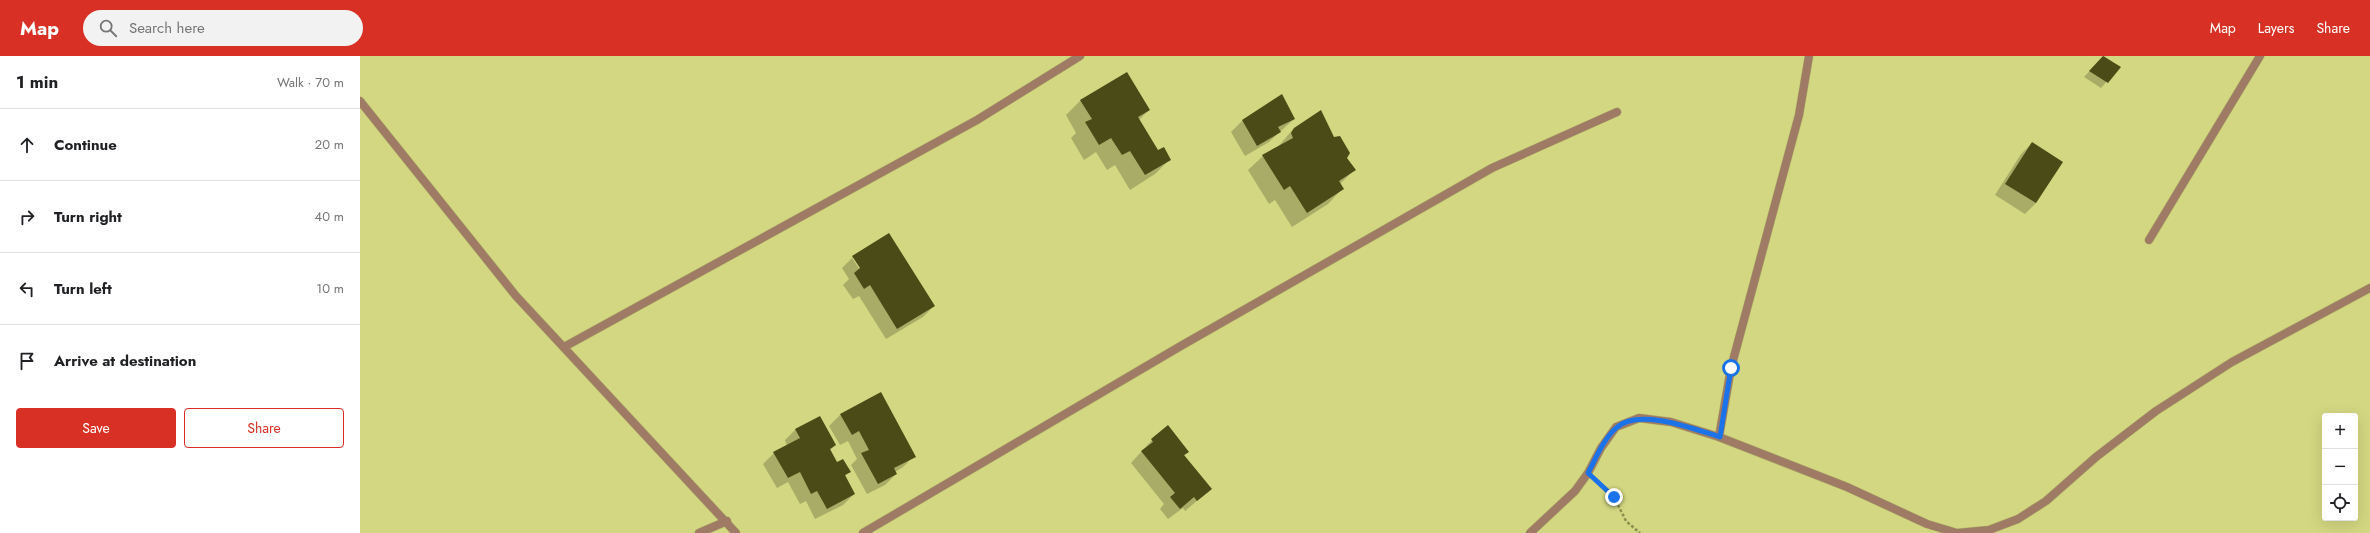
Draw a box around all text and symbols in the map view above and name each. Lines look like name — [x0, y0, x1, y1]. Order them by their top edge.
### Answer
search box — [83, 10, 363, 46]
text: Map — [20, 15, 59, 42]
icon: search — [97, 17, 119, 39]
text: Search here — [129, 17, 205, 39]
text: Map — [2210, 18, 2236, 38]
text: Layers — [2258, 18, 2294, 38]
text: Share — [2316, 18, 2350, 38]
text: 1 min — [16, 70, 58, 94]
text: Walk · 70 m — [277, 73, 344, 92]
icon: ahead — [16, 134, 38, 156]
text: Continue — [54, 134, 117, 156]
text: 20 m — [315, 135, 344, 154]
icon: right — [16, 206, 38, 228]
text: Turn right — [54, 206, 122, 228]
text: 40 m — [315, 207, 344, 226]
icon: left — [16, 278, 38, 300]
text: Turn left — [54, 278, 112, 300]
text: 10 m — [316, 279, 344, 298]
icon: arrive — [16, 350, 38, 372]
text: Arrive at destination — [54, 350, 196, 372]
route start — [1722, 359, 1740, 377]
button: Save — [16, 408, 176, 448]
button: Share — [184, 408, 344, 448]
map controls — [2322, 413, 2358, 521]
button: + — [2322, 413, 2358, 449]
button: − — [2322, 449, 2358, 485]
button: locate — [2322, 485, 2358, 521]
route end — [1605, 488, 1623, 506]

